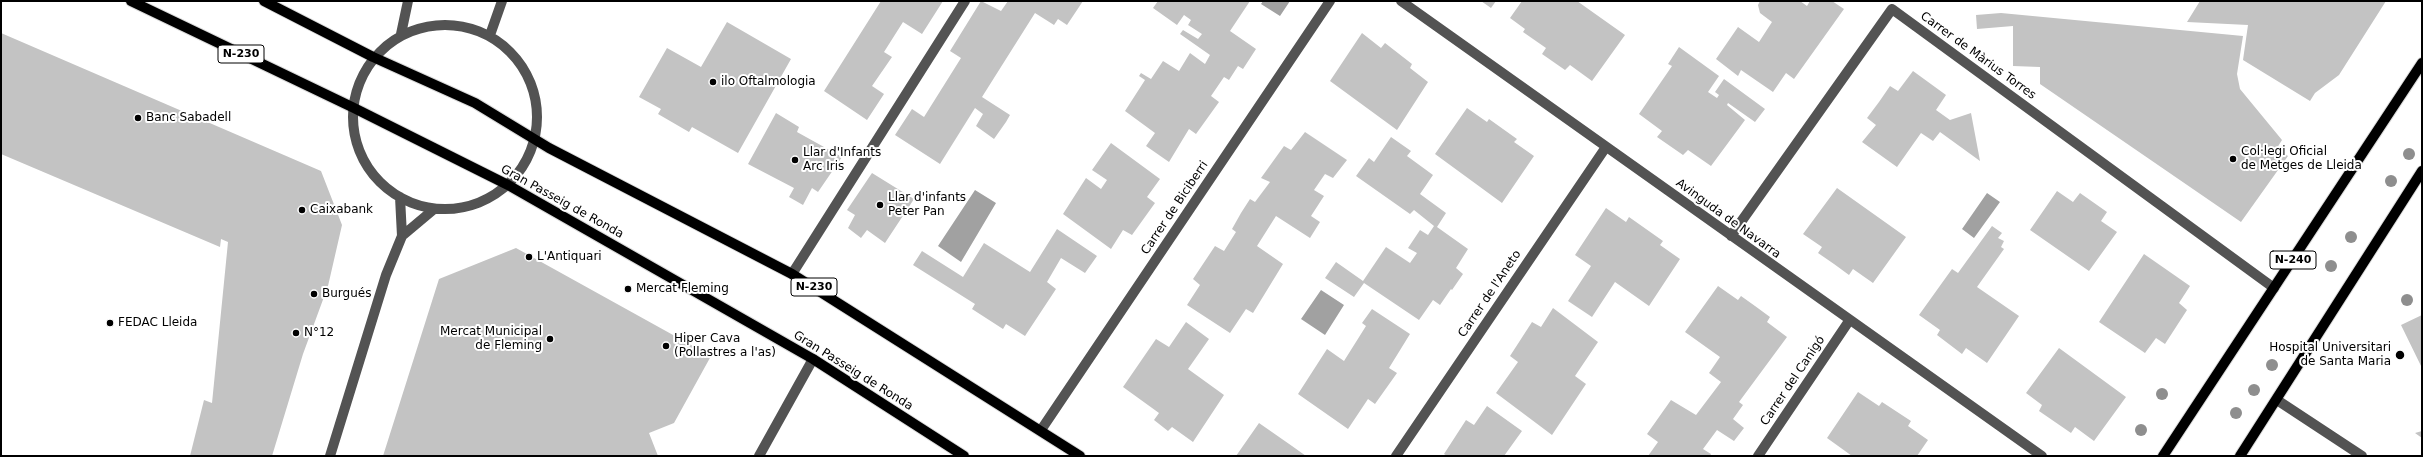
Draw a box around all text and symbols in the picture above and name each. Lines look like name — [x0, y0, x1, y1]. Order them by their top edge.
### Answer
street label: Carrer de Màrius Torres — [1917, 9, 2039, 103]
road number: N-230 — [218, 45, 264, 63]
place label: ilo Oftalmologia — [721, 75, 816, 89]
marker: ilo Oftalmologia — [708, 77, 718, 87]
place label: Banc Sabadell — [146, 111, 231, 125]
marker: Banc Sabadell — [133, 113, 143, 123]
place label: Col·legi Oficial de Metges de Lleida — [2241, 145, 2362, 173]
place label: Llar d'Infants Arc Iris — [803, 146, 881, 174]
marker: Col·legi Oficial de Metges de Lleida — [2228, 154, 2238, 164]
marker: Llar d'Infants Arc Iris — [790, 155, 800, 165]
street label: Carrer de Biciberri — [1138, 159, 1212, 257]
street label: Gran Passeig de Ronda — [498, 162, 626, 242]
street label: Avinguda de Navarra — [1673, 176, 1783, 262]
place label: Llar d'infants Peter Pan — [888, 191, 966, 219]
marker: Llar d'infants Peter Pan — [875, 200, 885, 210]
place label: Caixabank — [310, 203, 373, 217]
marker: Caixabank — [297, 205, 307, 215]
street label: Carrer de l'Aneto — [1456, 248, 1524, 340]
place label: L'Antiquari — [537, 250, 602, 264]
road number: N-240 — [2270, 251, 2316, 269]
marker: L'Antiquari — [524, 252, 534, 262]
road number: N-230 — [791, 278, 837, 296]
place label: Mercat Fleming — [636, 282, 729, 296]
marker: Mercat Fleming — [623, 284, 633, 294]
place label: Burgués — [322, 287, 371, 301]
marker: Burgués — [309, 289, 319, 299]
place label: FEDAC Lleida — [118, 316, 197, 330]
marker: FEDAC Lleida — [105, 318, 115, 328]
place label: Mercat Municipal de Fleming — [440, 325, 542, 353]
place label: N°12 — [304, 326, 334, 340]
marker: N°12 — [291, 328, 301, 338]
street label: Gran Passeig de Ronda — [791, 328, 915, 414]
place label: Hiper Cava (Pollastres a l'as) — [674, 332, 776, 360]
street label: Carrer del Canigó — [1758, 333, 1828, 429]
marker: Mercat Municipal de Fleming — [545, 334, 555, 344]
marker: Hiper Cava (Pollastres a l'as) — [661, 341, 671, 351]
place label: Hospital Universitari de Santa Maria — [2269, 341, 2391, 369]
marker: Hospital Universitari de Santa Maria — [2394, 349, 2406, 361]

